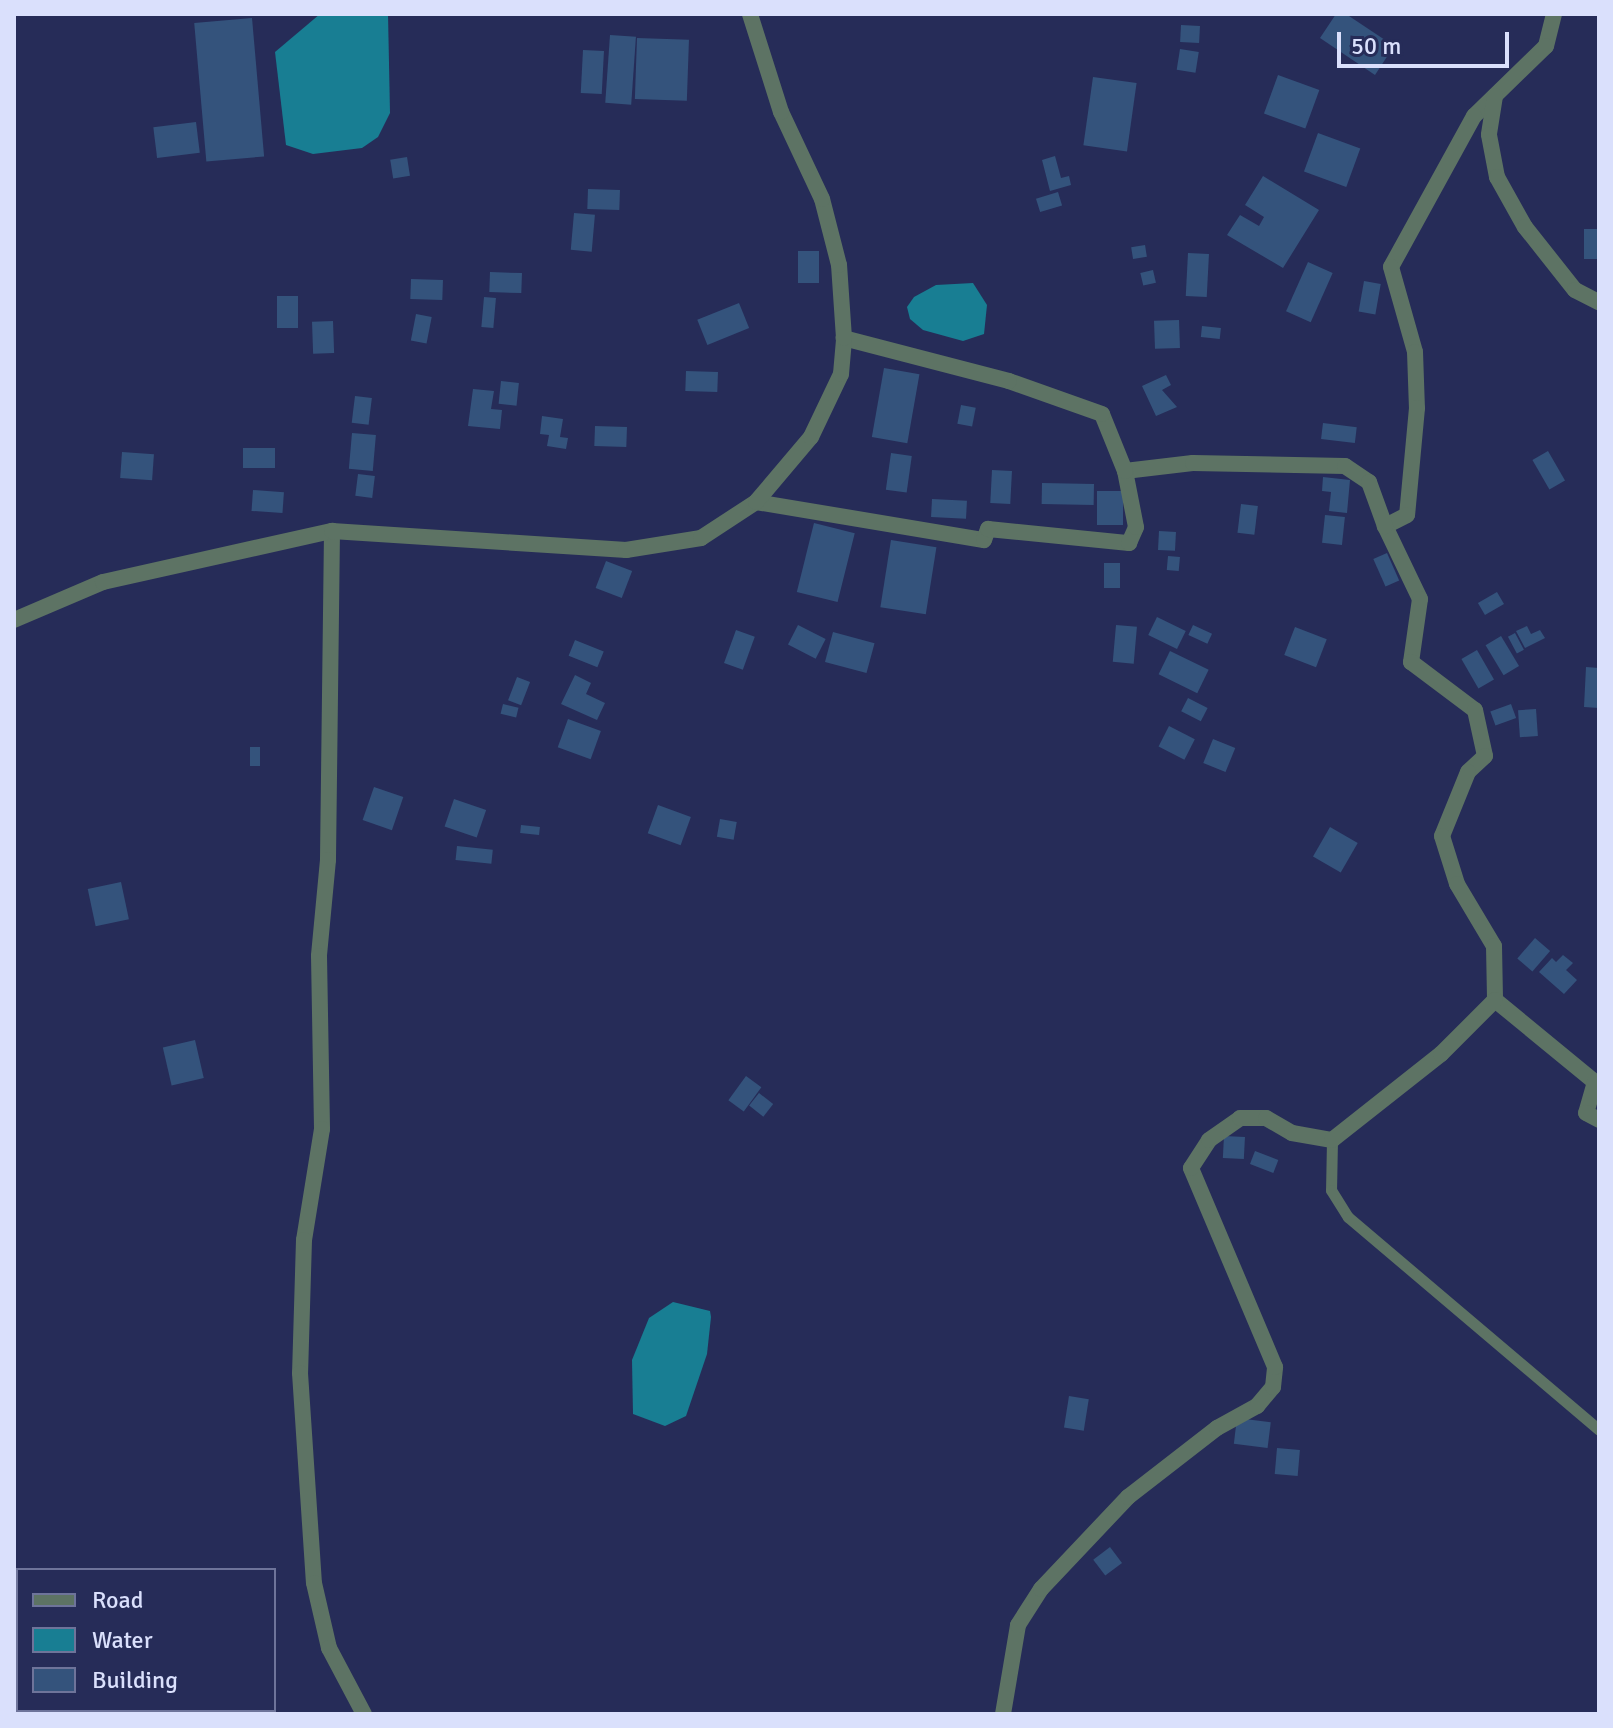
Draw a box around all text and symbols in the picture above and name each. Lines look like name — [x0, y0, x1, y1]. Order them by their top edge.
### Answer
scale bar — [1341, 16, 1513, 66]
text: 50 m — [1351, 31, 1401, 61]
legend — [16, 1568, 276, 1712]
text: Road — [92, 1585, 143, 1615]
text: Water — [92, 1625, 152, 1655]
text: Building — [92, 1665, 178, 1695]

